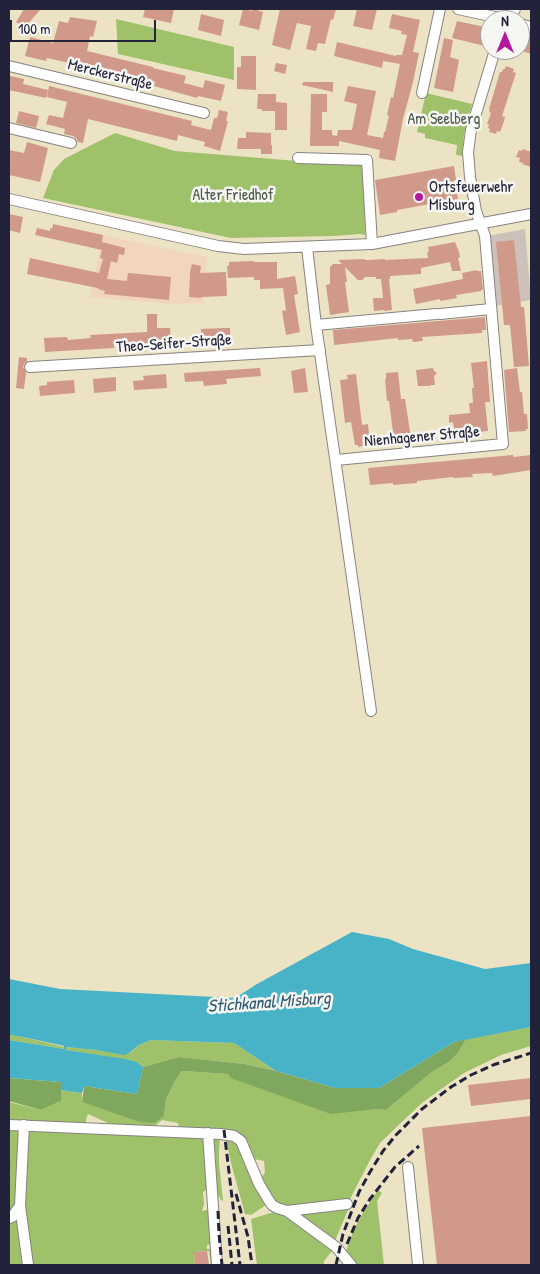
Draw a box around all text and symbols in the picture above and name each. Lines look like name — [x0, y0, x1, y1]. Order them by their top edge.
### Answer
scale bar — [12, 10, 159, 42]
north arrow — [480, 10, 530, 60]
text: N — [501, 11, 509, 30]
text: 100 m — [18, 18, 51, 39]
street label: Merckerstraße — [66, 55, 154, 95]
park label: Am Seelberg — [408, 110, 480, 130]
place label: Ortsfeuerwehr Misburg — [429, 178, 513, 216]
park label: Alter Friedhof — [192, 186, 274, 206]
marker: Ortsfeuerwehr Misburg — [413, 191, 425, 203]
street label: Theo-Seifer-Straße — [116, 330, 232, 358]
street label: Nienhagener Straße — [364, 422, 480, 452]
water label: Stichkanal Misburg — [207, 988, 331, 1018]

